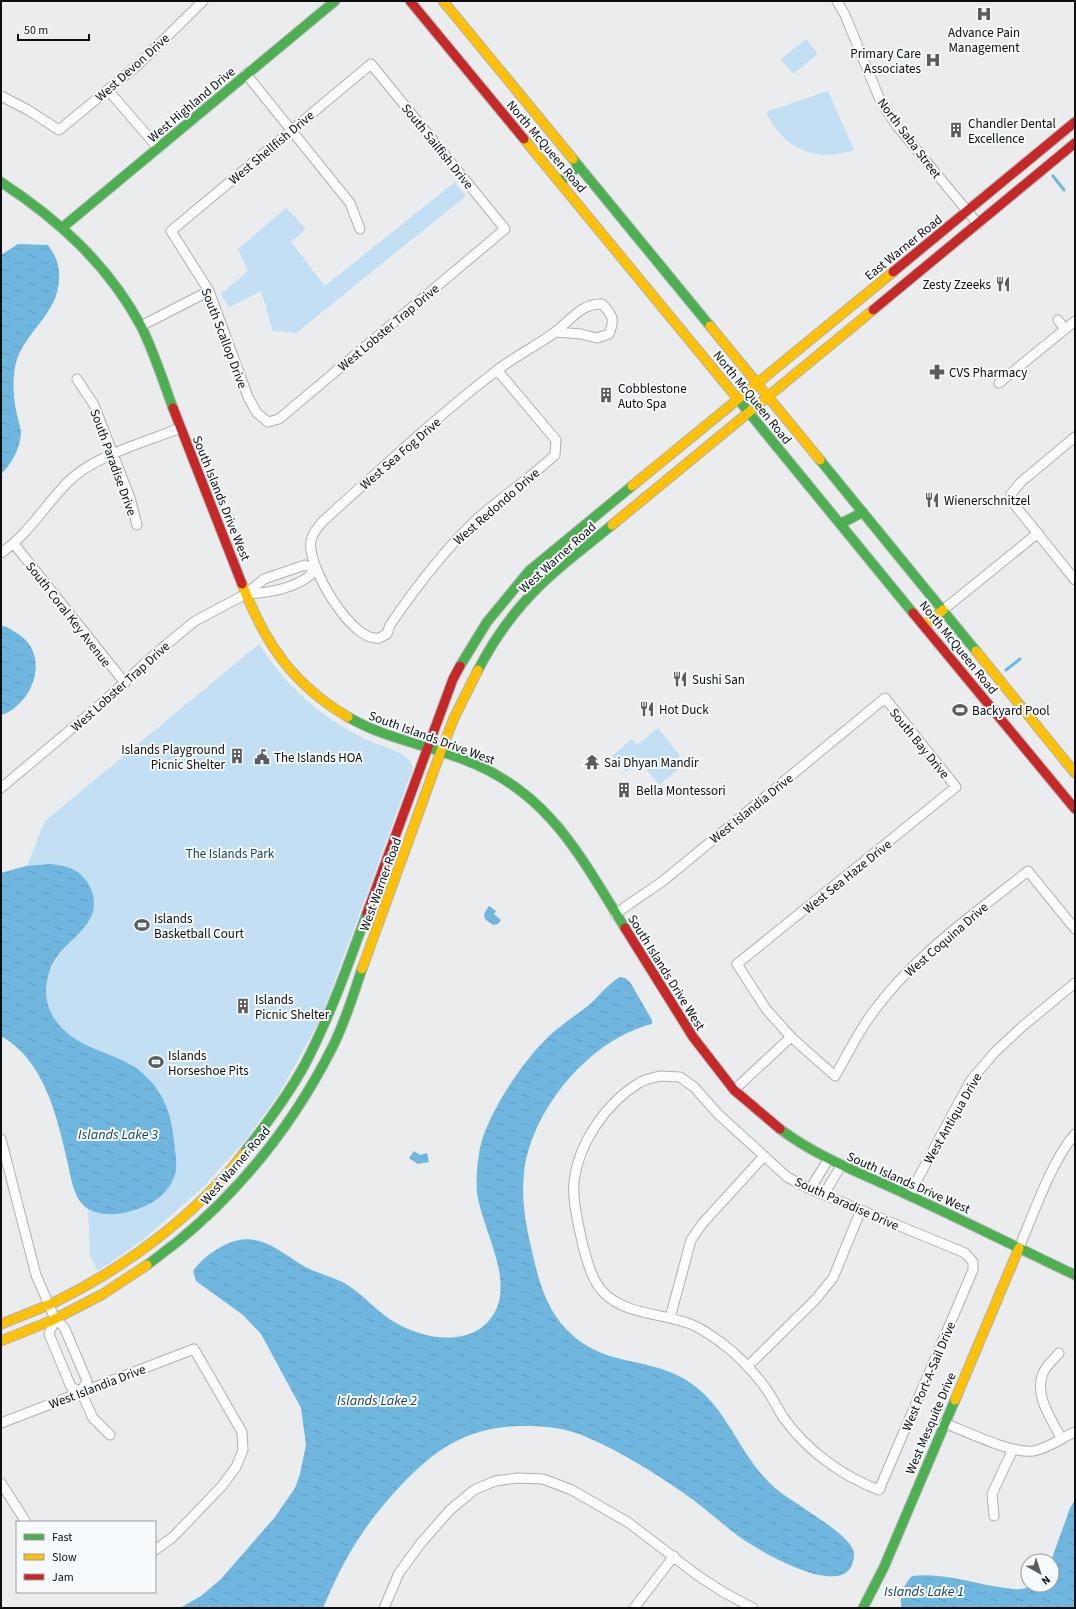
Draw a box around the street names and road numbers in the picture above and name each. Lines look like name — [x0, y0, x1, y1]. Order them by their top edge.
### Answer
street label: West Devon Drive — [92, 29, 174, 106]
street label: West Highland Drive — [144, 63, 239, 147]
street label: North Saba Street — [873, 95, 946, 183]
street label: North McQueen Road — [502, 97, 590, 197]
street label: South Sailfish Drive — [397, 100, 477, 193]
street label: West Shellfish Drive — [225, 107, 318, 189]
street label: East Warner Road — [861, 211, 946, 285]
street label: West Lobster Trap Drive — [334, 280, 443, 376]
street label: South Scallop Drive — [197, 286, 251, 391]
street label: North McQueen Road — [709, 347, 796, 448]
street label: South Paradise Drive — [85, 406, 141, 518]
street label: West Sea Fog Drive — [356, 414, 445, 494]
street label: South Islands Drive West — [188, 433, 255, 564]
street label: West Redondo Drive — [450, 464, 544, 549]
street label: West Warner Road — [515, 518, 600, 597]
street label: South Coral Key Avenue — [21, 558, 115, 671]
street label: North McQueen Road — [915, 597, 1002, 698]
street label: West Lobster Trap Drive — [67, 637, 174, 736]
street label: South Bay Drive — [885, 704, 953, 783]
street label: South Islands Drive West — [366, 707, 498, 769]
street label: West Islandia Drive — [706, 770, 797, 848]
street label: West Warner Road — [356, 835, 406, 934]
street label: West Sea Haze Drive — [800, 836, 896, 918]
street label: West Coquina Drive — [901, 898, 992, 981]
street label: South Islands Drive West — [623, 911, 709, 1034]
street label: West Antiqua Drive — [920, 1070, 986, 1167]
street label: West Warner Road — [197, 1123, 275, 1209]
street label: South Islands Drive West — [844, 1148, 974, 1218]
street label: South Paradise Drive — [792, 1173, 902, 1235]
street label: West Port-A-Sail Drive — [898, 1319, 960, 1434]
street label: West Islandia Drive — [46, 1360, 148, 1414]
street label: West Mesquite Drive — [901, 1370, 961, 1477]

